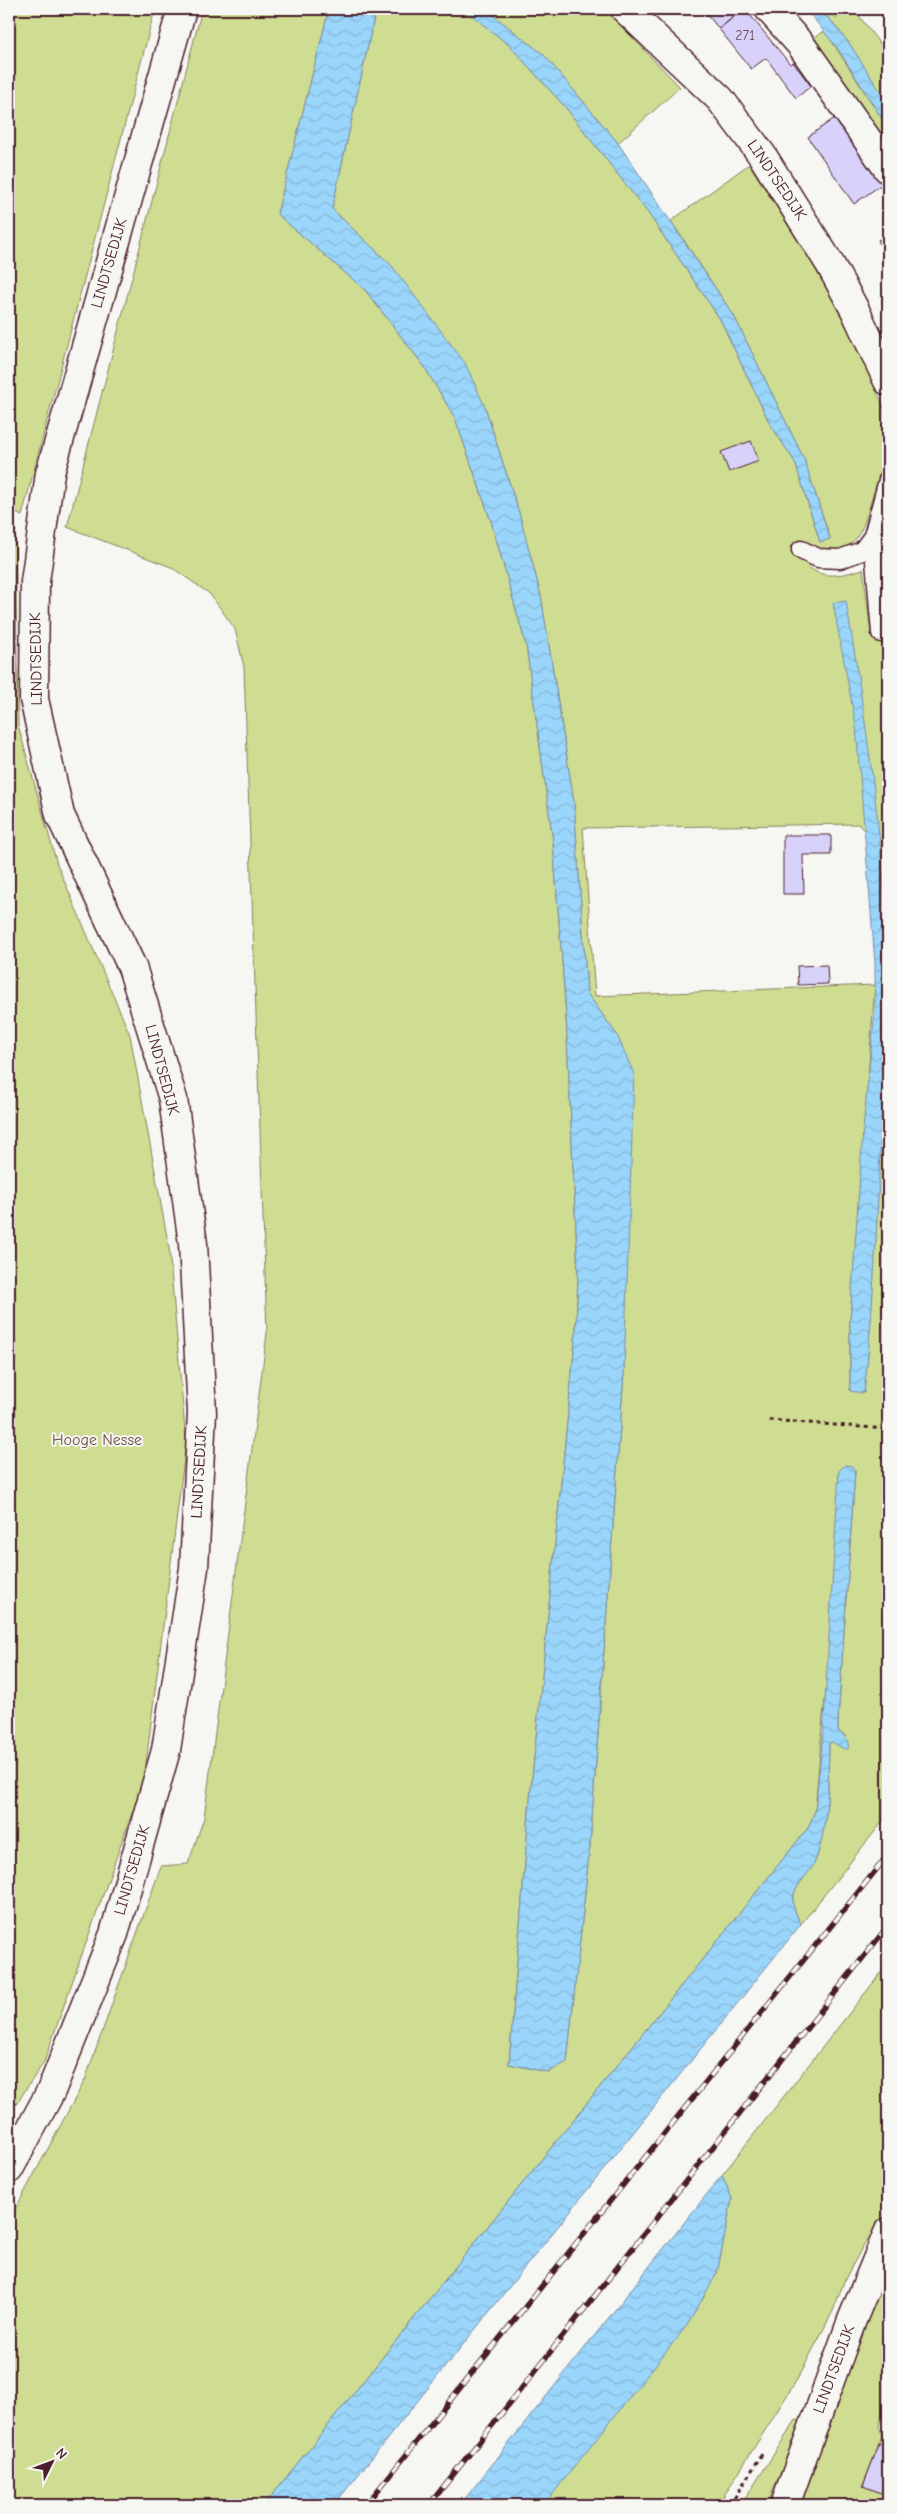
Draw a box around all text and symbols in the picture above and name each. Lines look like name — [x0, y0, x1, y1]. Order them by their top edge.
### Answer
house number: 271 — [735, 27, 755, 44]
street label: LINDTSEDIJK — [744, 136, 811, 224]
street label: LINDTSEDIJK — [88, 216, 130, 310]
street label: LINDTSEDIJK — [26, 612, 46, 706]
street label: LINDTSEDIJK — [141, 1023, 183, 1117]
street label: LINDTSEDIJK — [188, 1425, 210, 1519]
park label: Hooge Nesse — [52, 1431, 142, 1449]
street label: LINDTSEDIJK — [111, 1823, 153, 1917]
street label: LINDTSEDIJK — [810, 2322, 858, 2416]
north arrow — [28, 2436, 78, 2486]
text: N — [52, 2445, 71, 2463]

